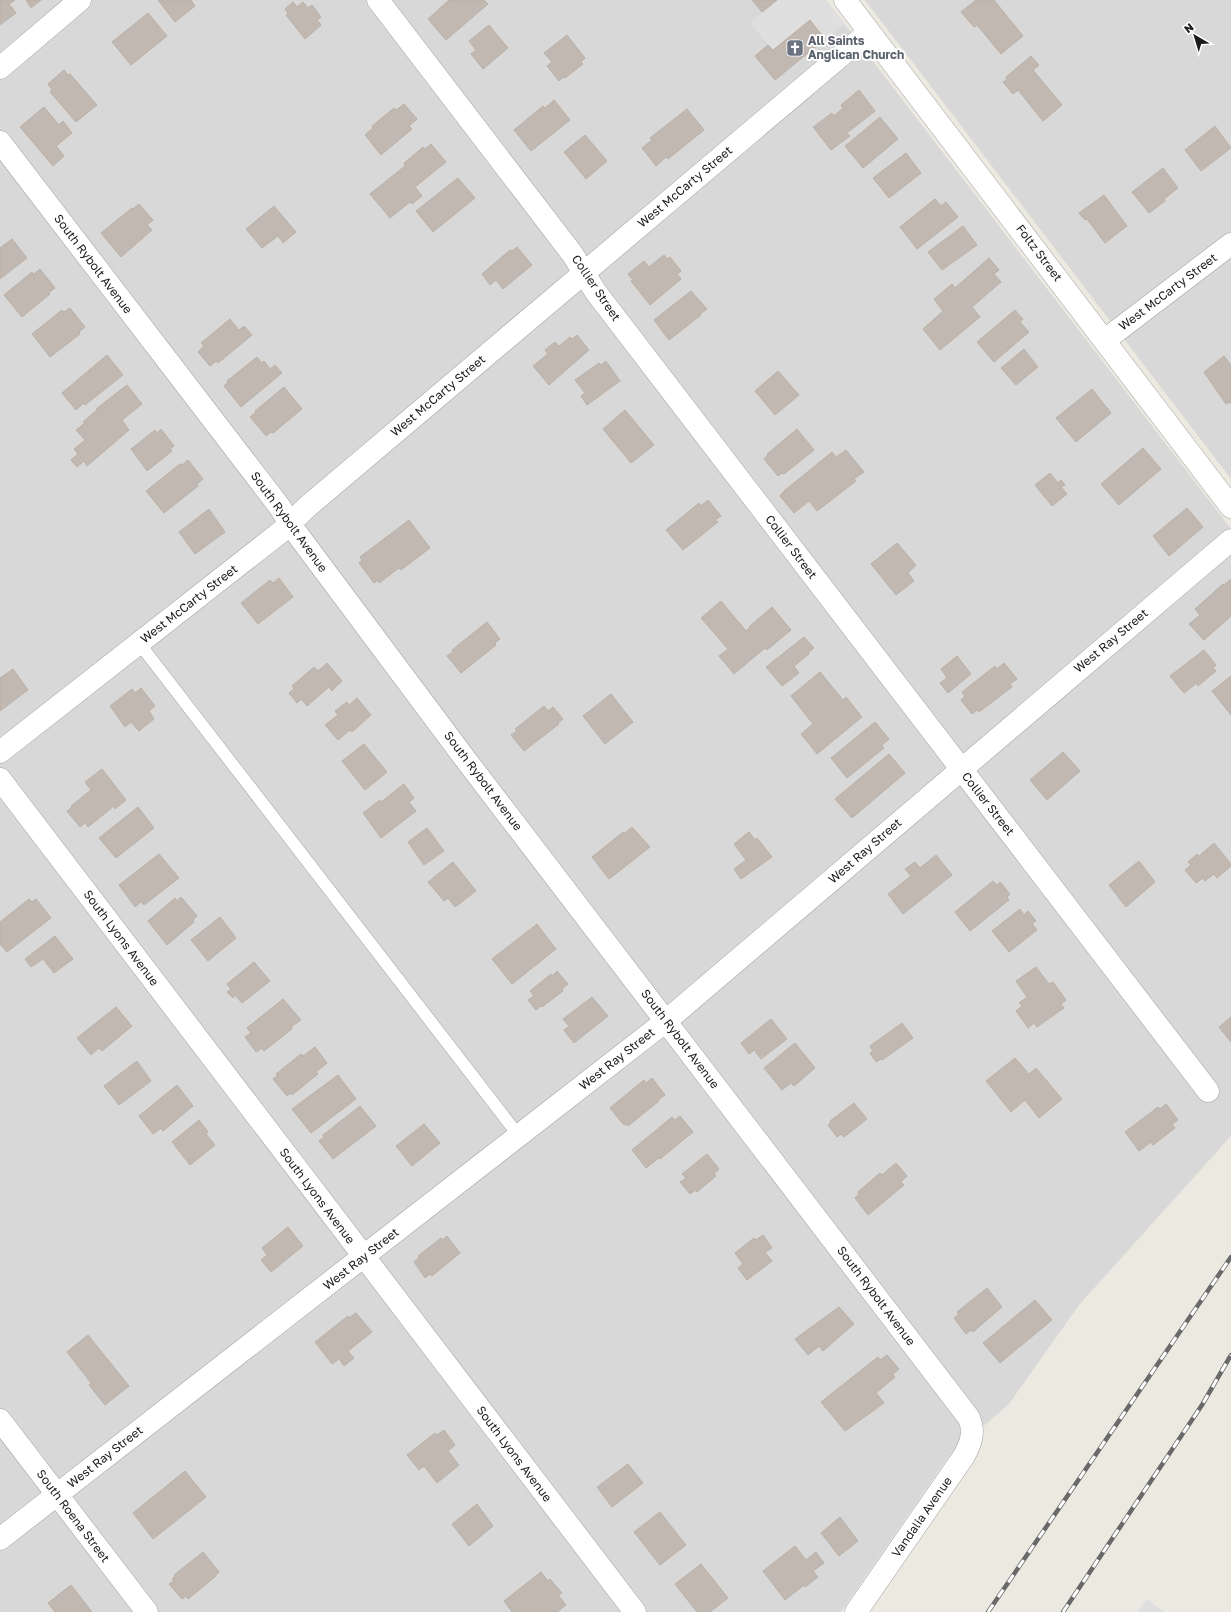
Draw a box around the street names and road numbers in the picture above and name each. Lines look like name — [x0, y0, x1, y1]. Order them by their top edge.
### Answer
street label: West McCarty Street — [634, 142, 735, 231]
street label: South Rybolt Avenue — [51, 211, 136, 316]
street label: Foltz Street — [1013, 221, 1066, 284]
street label: West McCarty Street — [1116, 250, 1220, 333]
street label: Collier Street — [569, 252, 624, 324]
street label: West McCarty Street — [387, 351, 488, 440]
street label: South Rybolt Avenue — [248, 469, 331, 575]
street label: Collier Street — [762, 512, 821, 582]
street label: West McCarty Street — [137, 561, 240, 646]
street label: West Ray Street — [1071, 605, 1151, 676]
street label: South Rybolt Avenue — [441, 728, 526, 833]
street label: Collier Street — [959, 769, 1018, 839]
street label: West Ray Street — [825, 815, 904, 886]
street label: South Lyons Avenue — [81, 887, 162, 989]
street label: South Rybolt Avenue — [638, 986, 723, 1091]
street label: West Ray Street — [576, 1024, 658, 1093]
street label: South Lyons Avenue — [277, 1145, 358, 1247]
street label: West Ray Street — [320, 1224, 402, 1293]
street label: South Rybolt Avenue — [834, 1243, 919, 1348]
street label: South Lyons Avenue — [474, 1403, 555, 1505]
street label: West Ray Street — [64, 1422, 146, 1491]
street label: South Roena Street — [34, 1466, 113, 1565]
street label: Vandalia Avenue — [888, 1474, 955, 1560]

